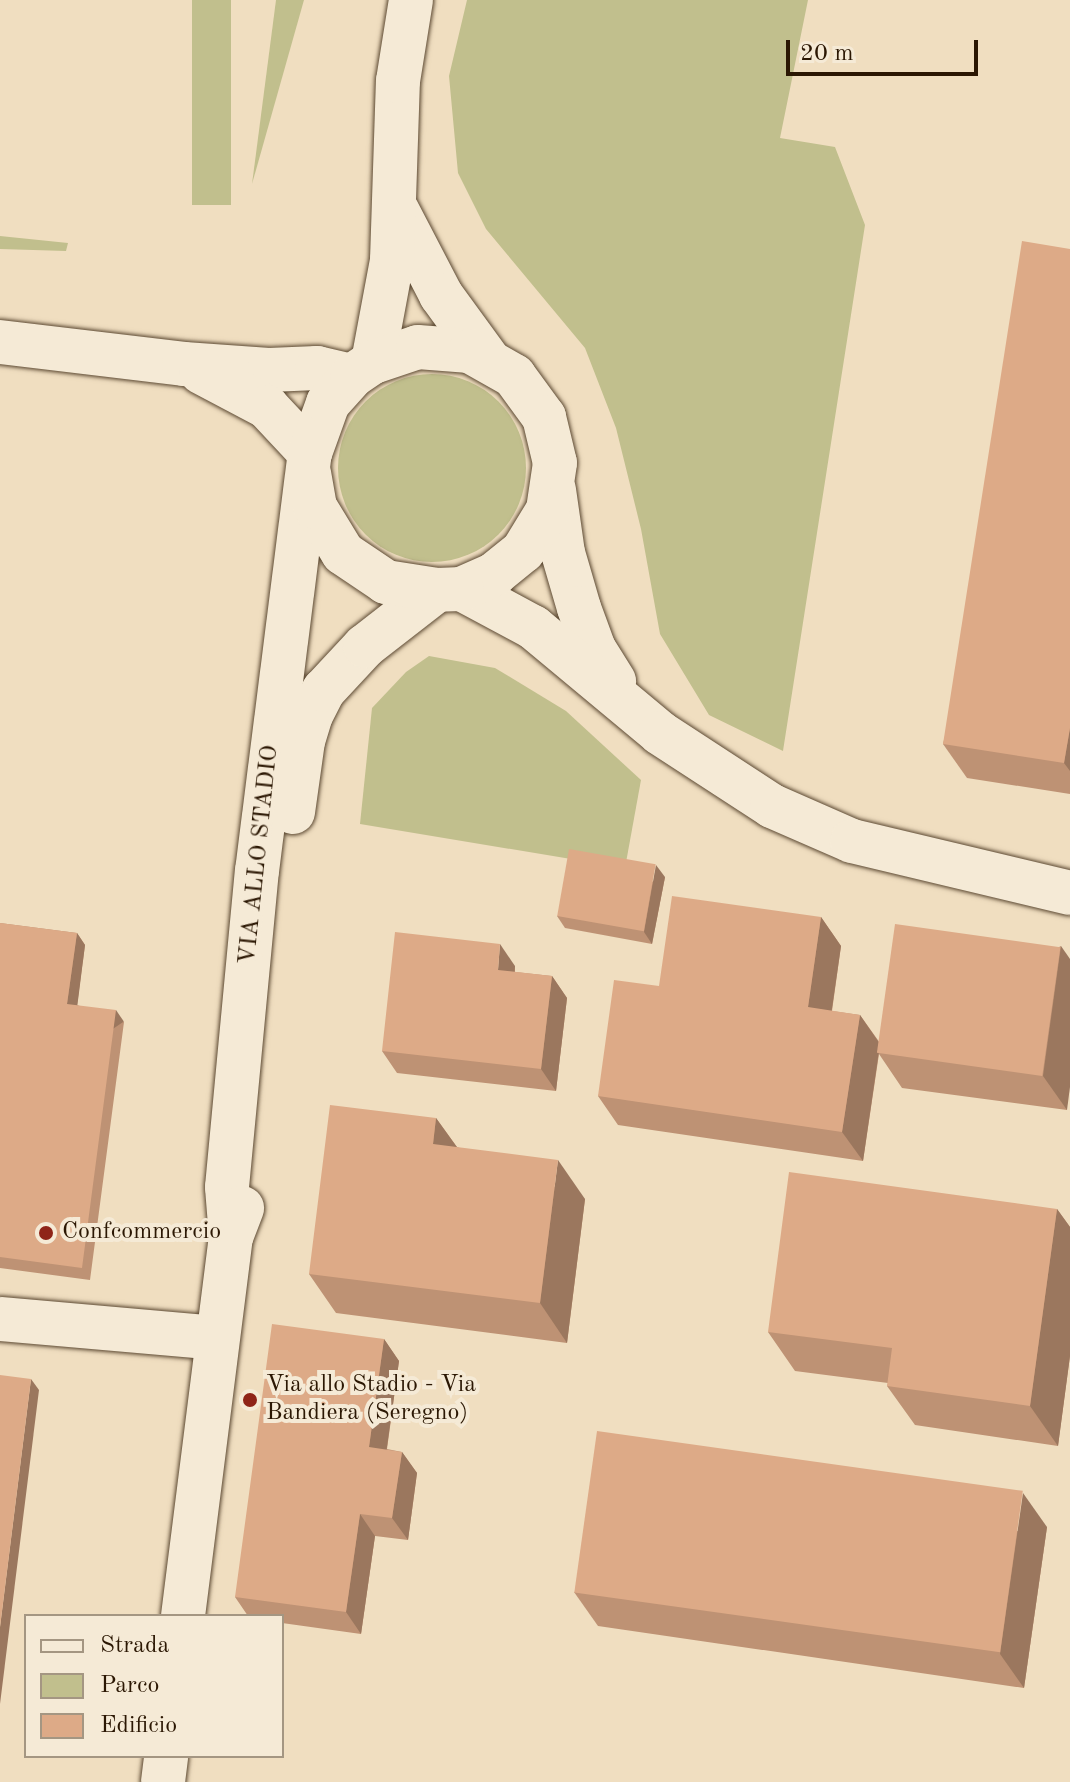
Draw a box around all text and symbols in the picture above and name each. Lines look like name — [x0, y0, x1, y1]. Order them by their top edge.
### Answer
scale bar — [790, 24, 982, 74]
text: 20 m — [800, 42, 854, 66]
street label: VIA ALLO STADIO — [234, 744, 286, 966]
place label: Confcommercio — [62, 1219, 221, 1247]
marker: Confcommercio — [37, 1224, 55, 1242]
place label: Via allo Stadio - Via Bandiera (Seregno) — [266, 1372, 476, 1428]
marker: Via allo Stadio - Via Bandiera (Seregno) — [241, 1391, 259, 1409]
legend — [24, 1614, 284, 1758]
text: Strada — [100, 1634, 169, 1658]
text: Parco — [100, 1674, 159, 1698]
text: Edificio — [100, 1714, 177, 1738]

